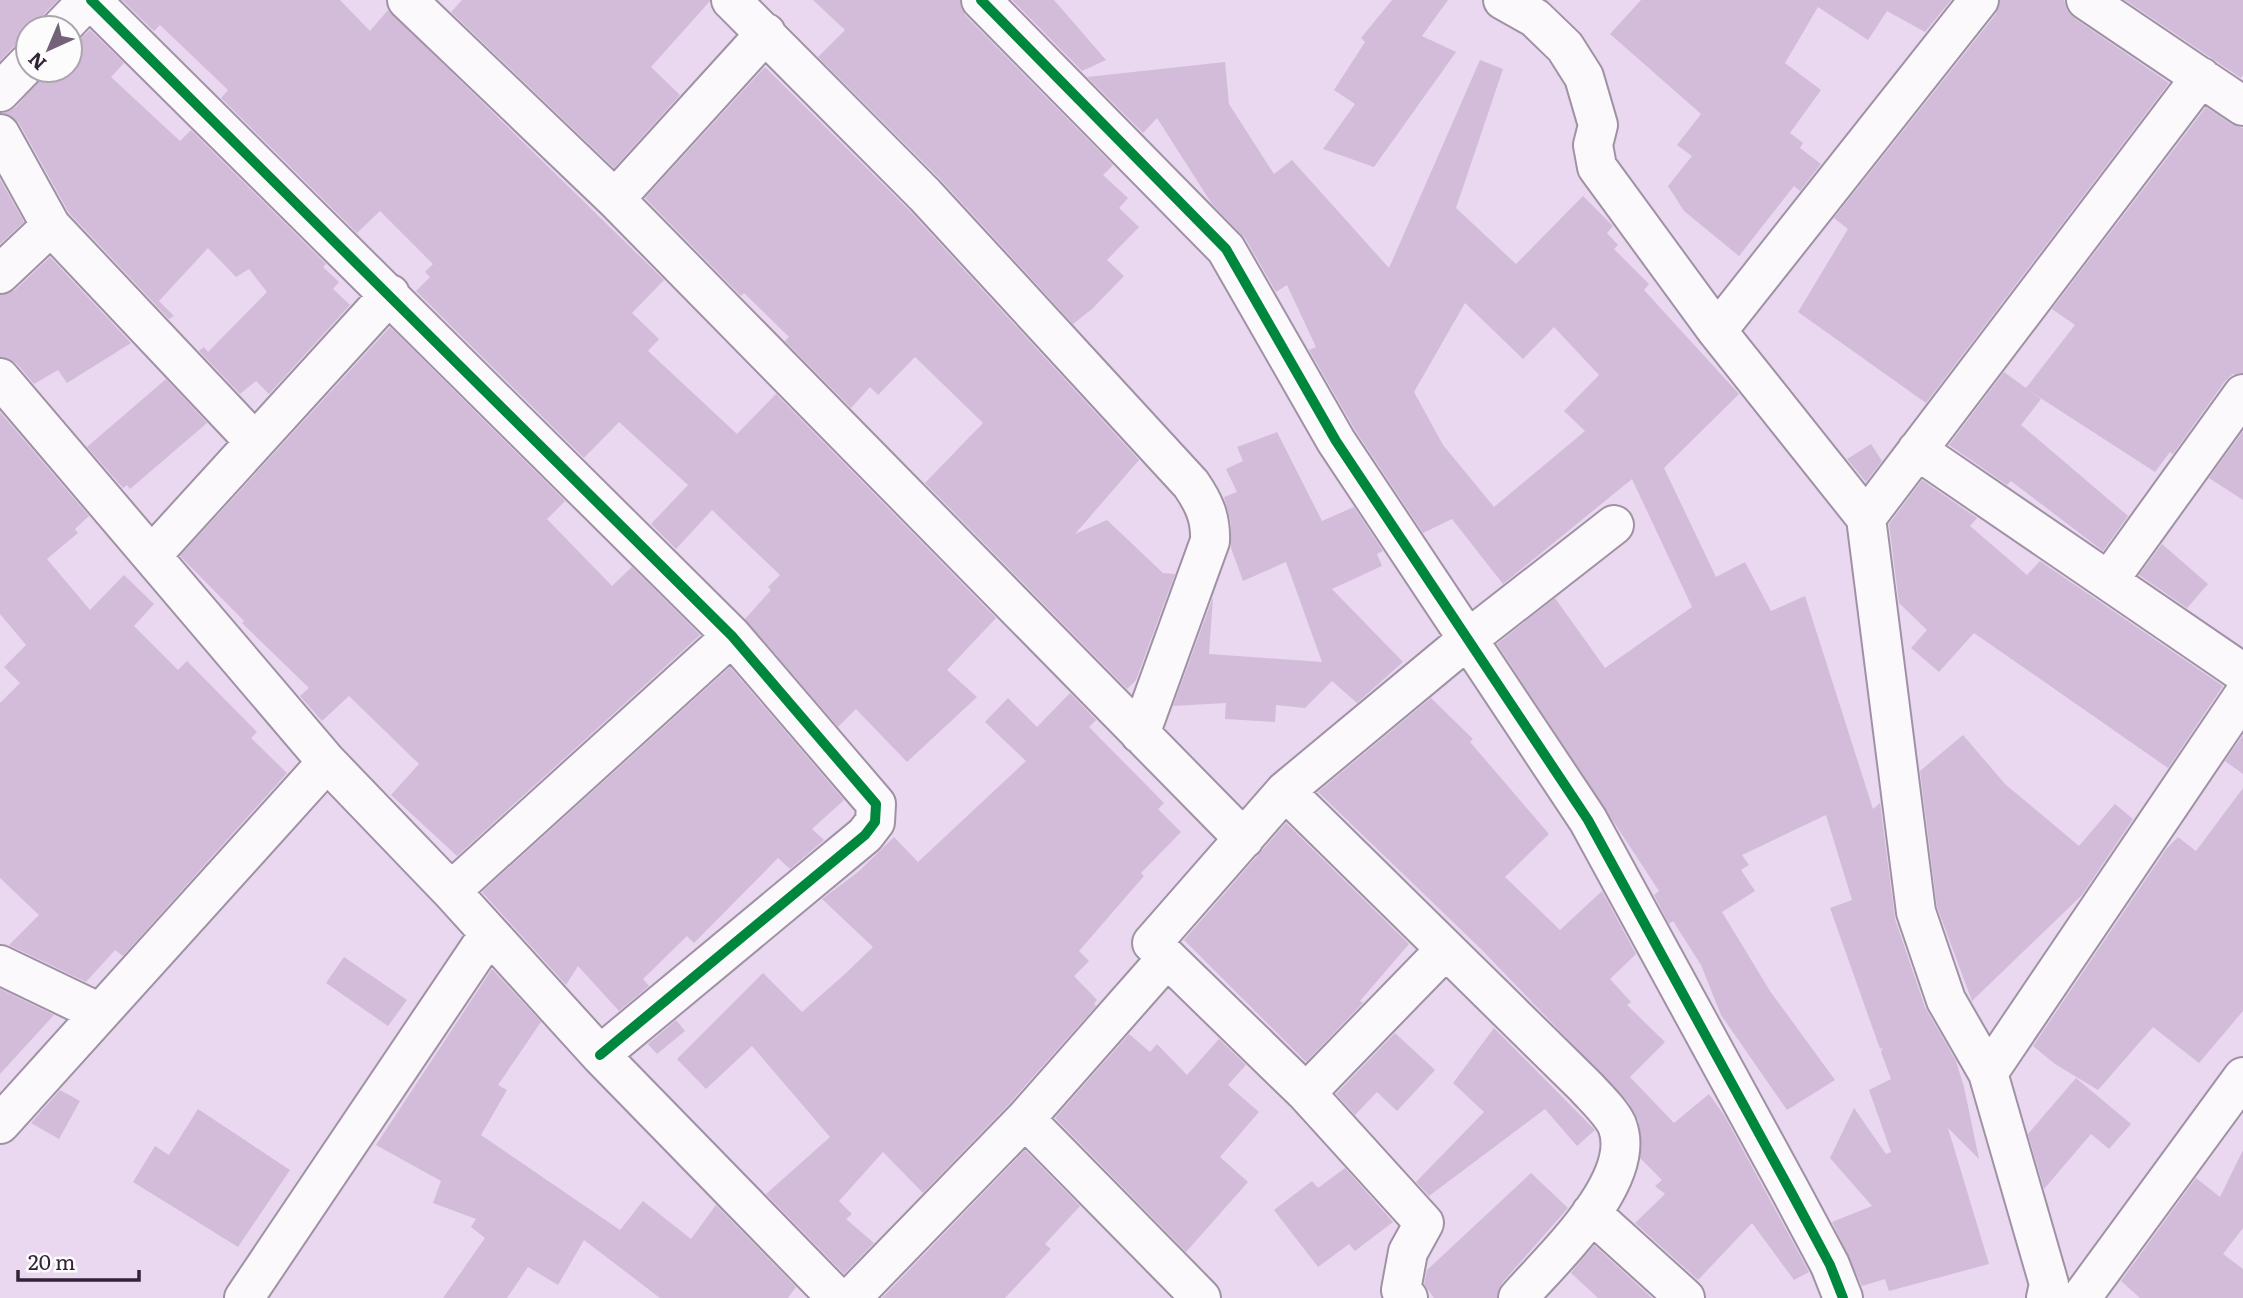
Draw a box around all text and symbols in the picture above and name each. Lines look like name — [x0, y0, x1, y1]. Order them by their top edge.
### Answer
north arrow — [14, 14, 84, 84]
text: N — [21, 46, 52, 78]
scale bar — [18, 1238, 138, 1282]
text: 20 m — [28, 1245, 75, 1276]

